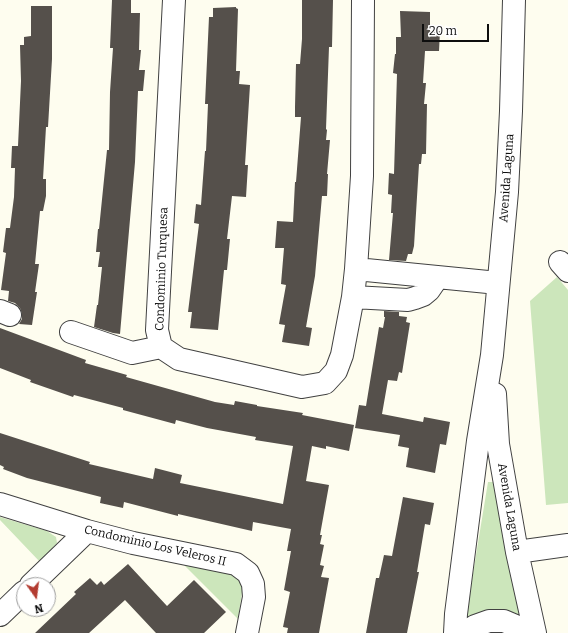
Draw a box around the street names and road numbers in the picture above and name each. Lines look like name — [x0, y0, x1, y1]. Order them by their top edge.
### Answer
street label: Avenida Laguna — [497, 133, 517, 223]
street label: Condominio Turquesa — [153, 207, 171, 331]
street label: Avenida Laguna — [494, 462, 524, 552]
street label: Condominio Los Veleros II — [83, 523, 227, 569]

